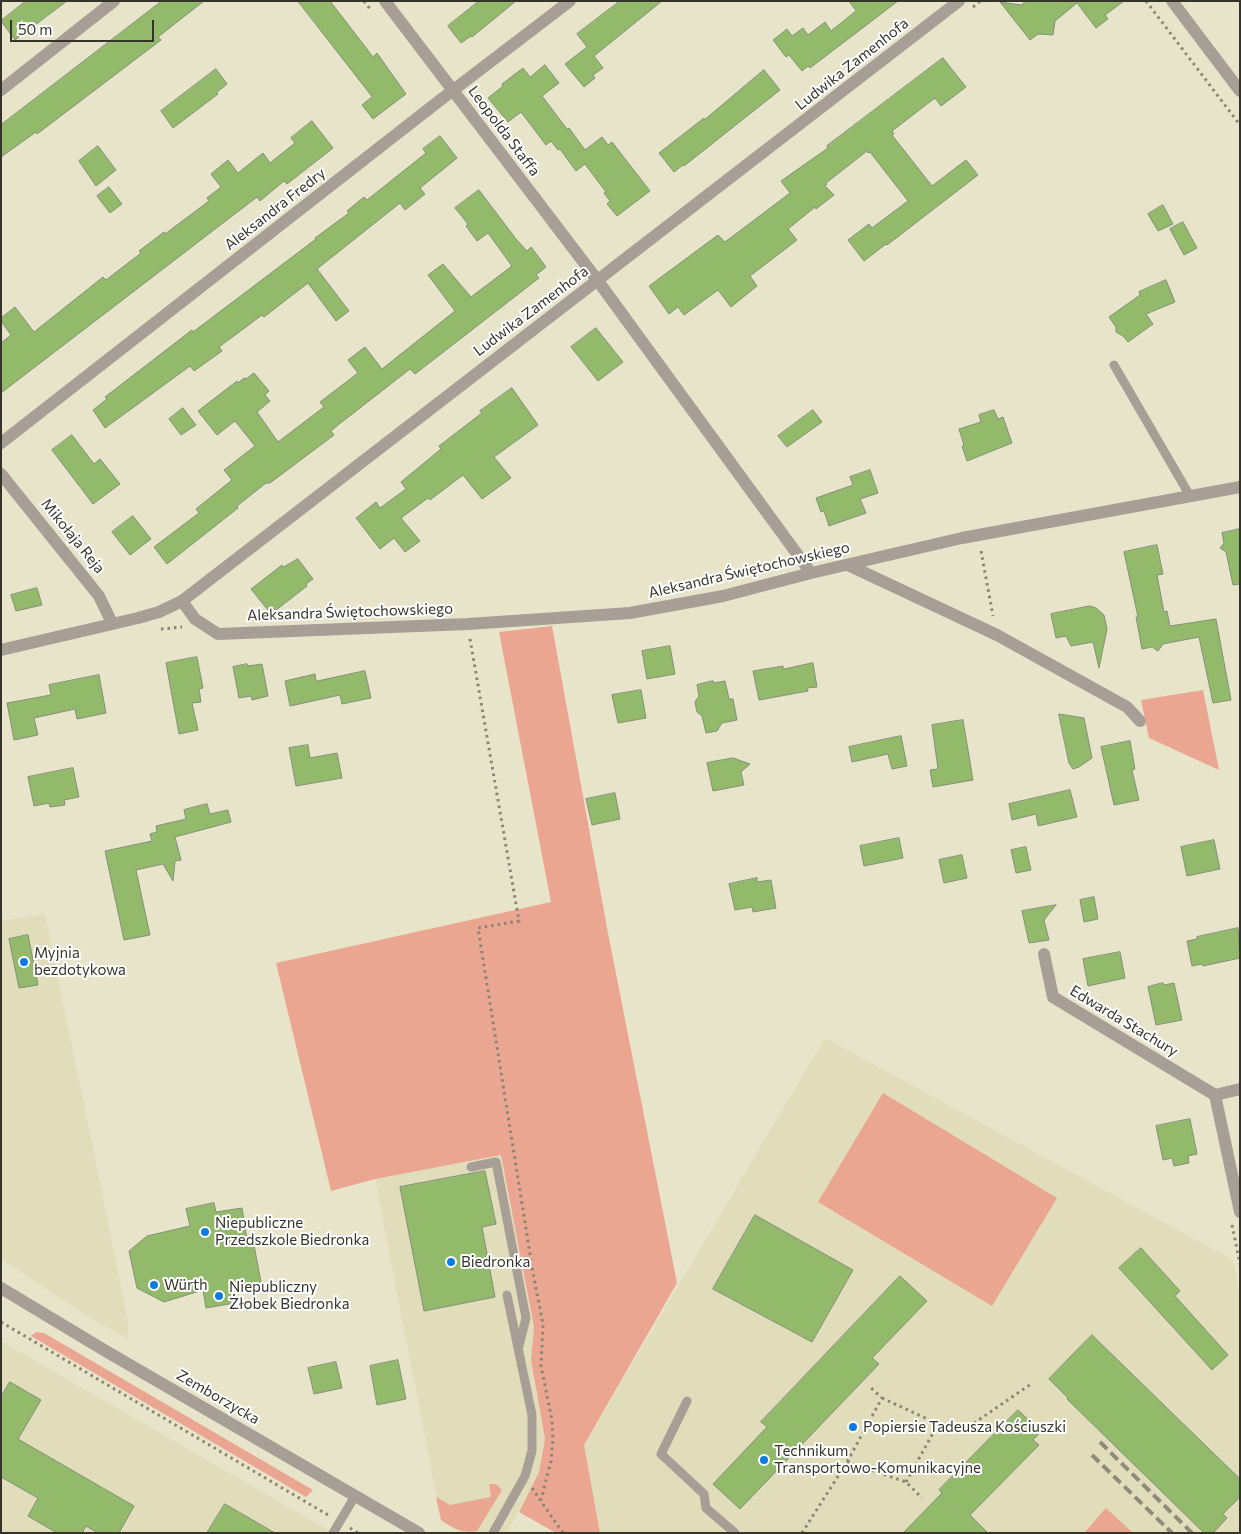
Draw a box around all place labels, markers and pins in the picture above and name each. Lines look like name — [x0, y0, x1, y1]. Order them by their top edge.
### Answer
place label: Myjnia bezdotykowa — [34, 944, 126, 979]
marker: Myjnia bezdotykowa — [18, 956, 30, 968]
place label: Niepubliczne Przedszkole Biedronka — [215, 1214, 369, 1249]
marker: Niepubliczne Przedszkole Biedronka — [199, 1226, 211, 1238]
place label: Biedronka — [461, 1253, 530, 1271]
marker: Biedronka — [445, 1256, 457, 1268]
place label: Würth — [164, 1276, 208, 1294]
place label: Niepubliczny Żłobek Biedronka — [229, 1278, 350, 1313]
marker: Würth — [148, 1279, 160, 1291]
marker: Niepubliczny Żłobek Biedronka — [213, 1290, 225, 1302]
place label: Popiersie Tadeusza Kościuszki — [863, 1418, 1066, 1436]
marker: Popiersie Tadeusza Kościuszki — [847, 1421, 859, 1433]
place label: Technikum Transportowo-Komunikacyjne — [774, 1442, 981, 1477]
marker: Technikum Transportowo-Komunikacyjne — [758, 1454, 770, 1466]

